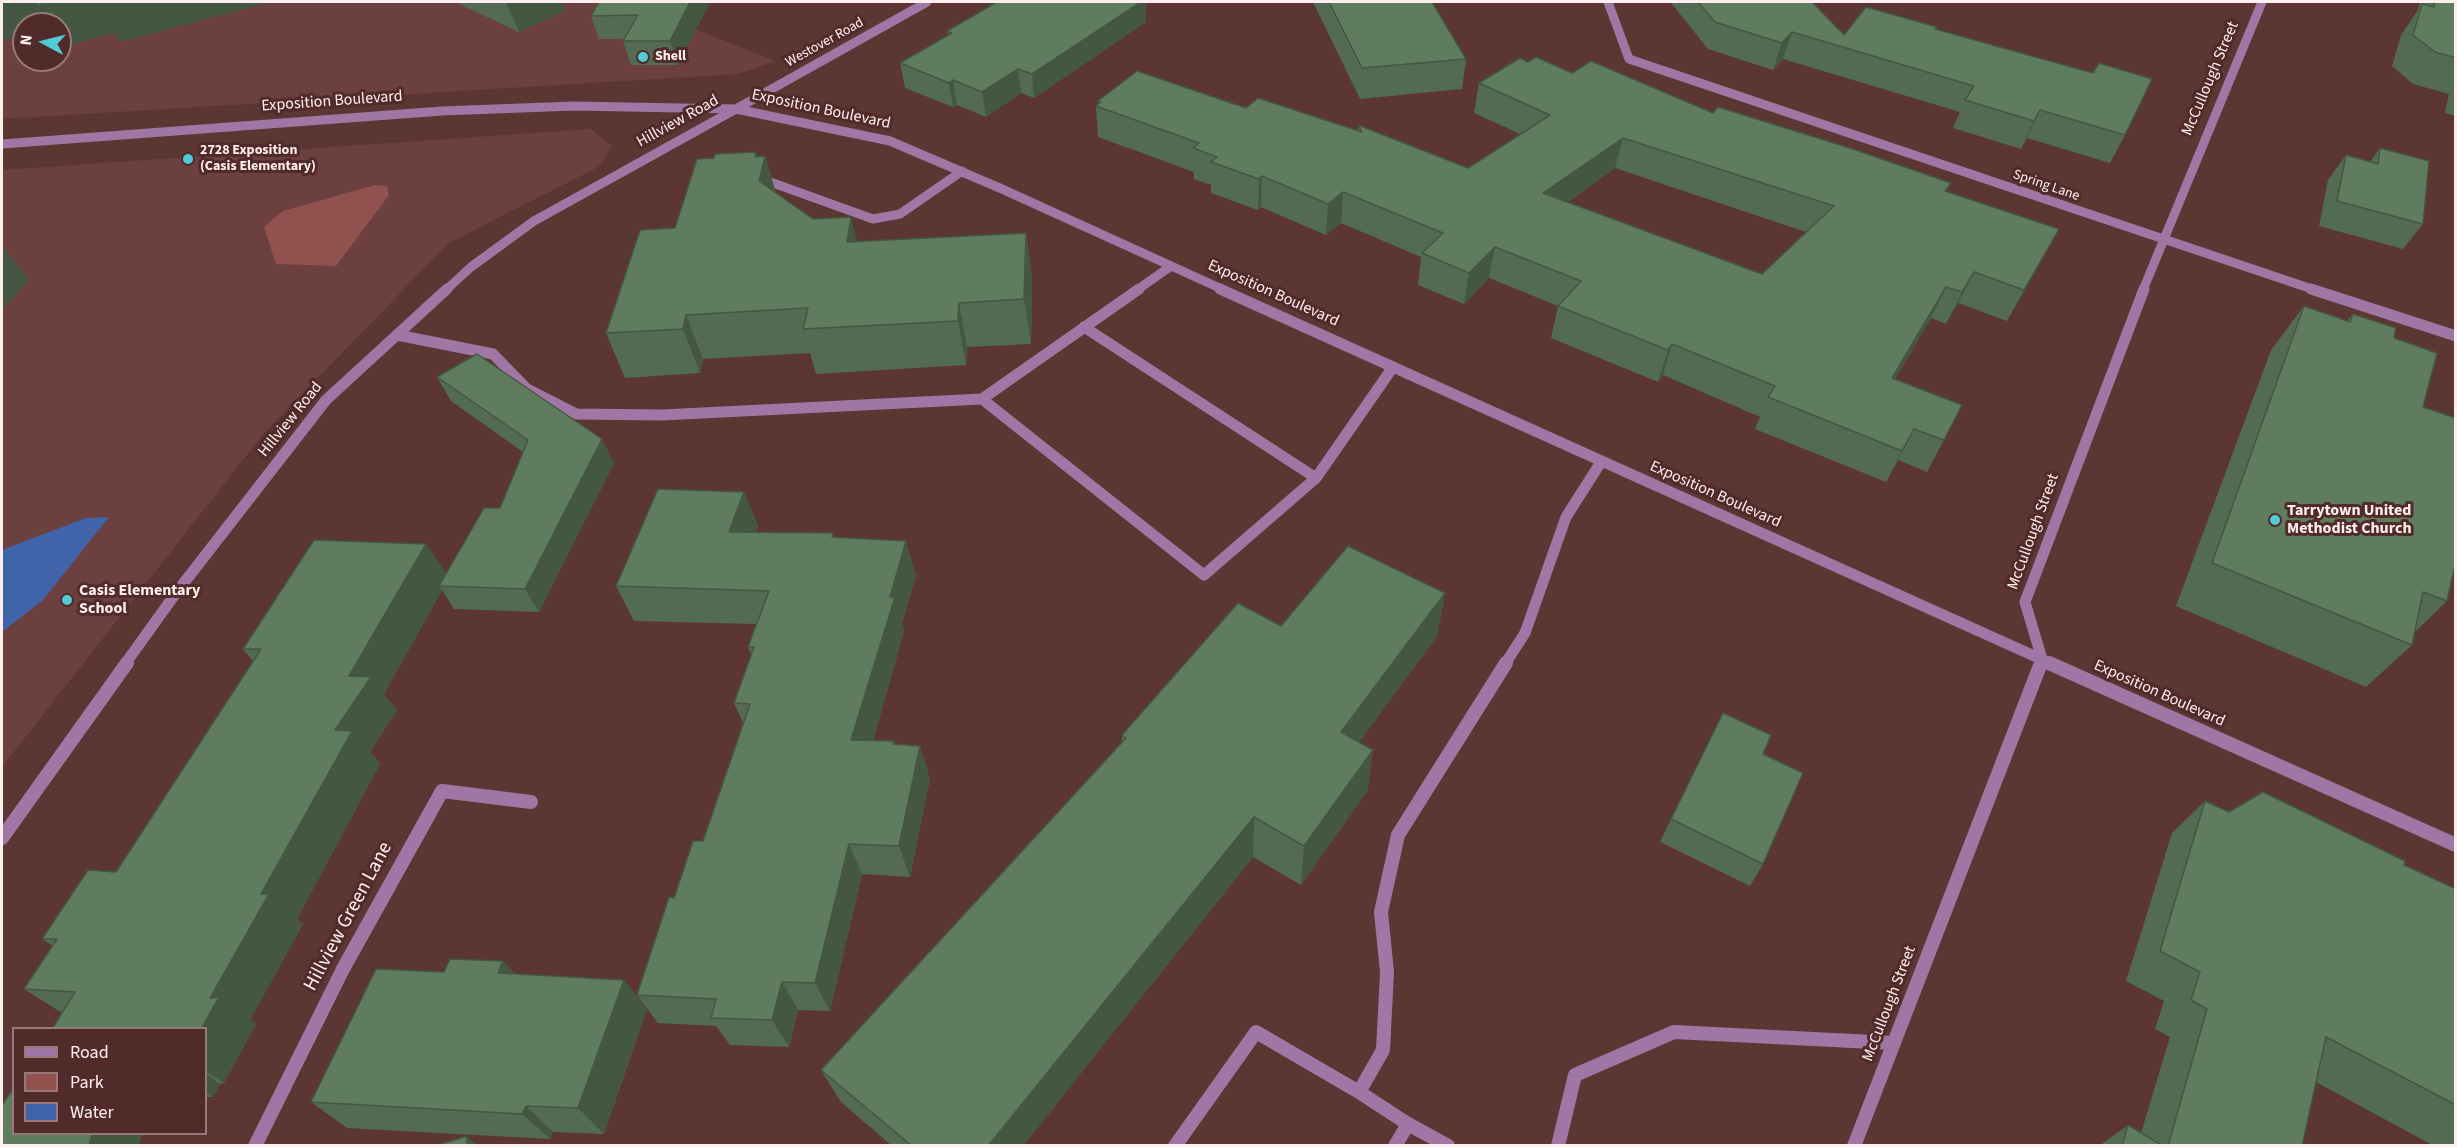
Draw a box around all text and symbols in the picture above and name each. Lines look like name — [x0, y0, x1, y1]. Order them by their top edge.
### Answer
north arrow — [12, 12, 72, 72]
street label: Westover Road — [783, 15, 867, 71]
street label: McCullough Street — [2178, 19, 2244, 139]
text: N — [15, 33, 38, 47]
place label: Shell — [655, 49, 686, 65]
marker: Shell — [636, 50, 650, 64]
street label: Exposition Boulevard — [750, 86, 892, 134]
street label: Exposition Boulevard — [261, 87, 403, 117]
street label: Hillview Road — [634, 92, 722, 152]
place label: 2728 Exposition (Casis Elementary) — [200, 143, 316, 176]
marker: 2728 Exposition (Casis Elementary) — [181, 152, 195, 166]
street label: Spring Lane — [2010, 167, 2082, 205]
street label: Exposition Boulevard — [1204, 256, 1342, 332]
street label: Hillview Road — [255, 379, 327, 461]
street label: Exposition Boulevard — [1646, 457, 1784, 533]
street label: McCullough Street — [2004, 471, 2064, 593]
place label: Tarrytown United Methodist Church — [2287, 501, 2412, 539]
marker: Tarrytown United Methodist Church — [2268, 513, 2282, 527]
place label: Casis Elementary School — [79, 581, 200, 619]
marker: Casis Elementary School — [60, 593, 74, 607]
street label: Exposition Boulevard — [2090, 656, 2228, 732]
street label: Hillview Green Lane — [300, 838, 398, 996]
street label: McCullough Street — [1859, 944, 1921, 1064]
legend — [12, 1027, 207, 1135]
text: Road — [70, 1040, 109, 1065]
text: Park — [70, 1070, 104, 1095]
text: Water — [70, 1100, 114, 1125]

